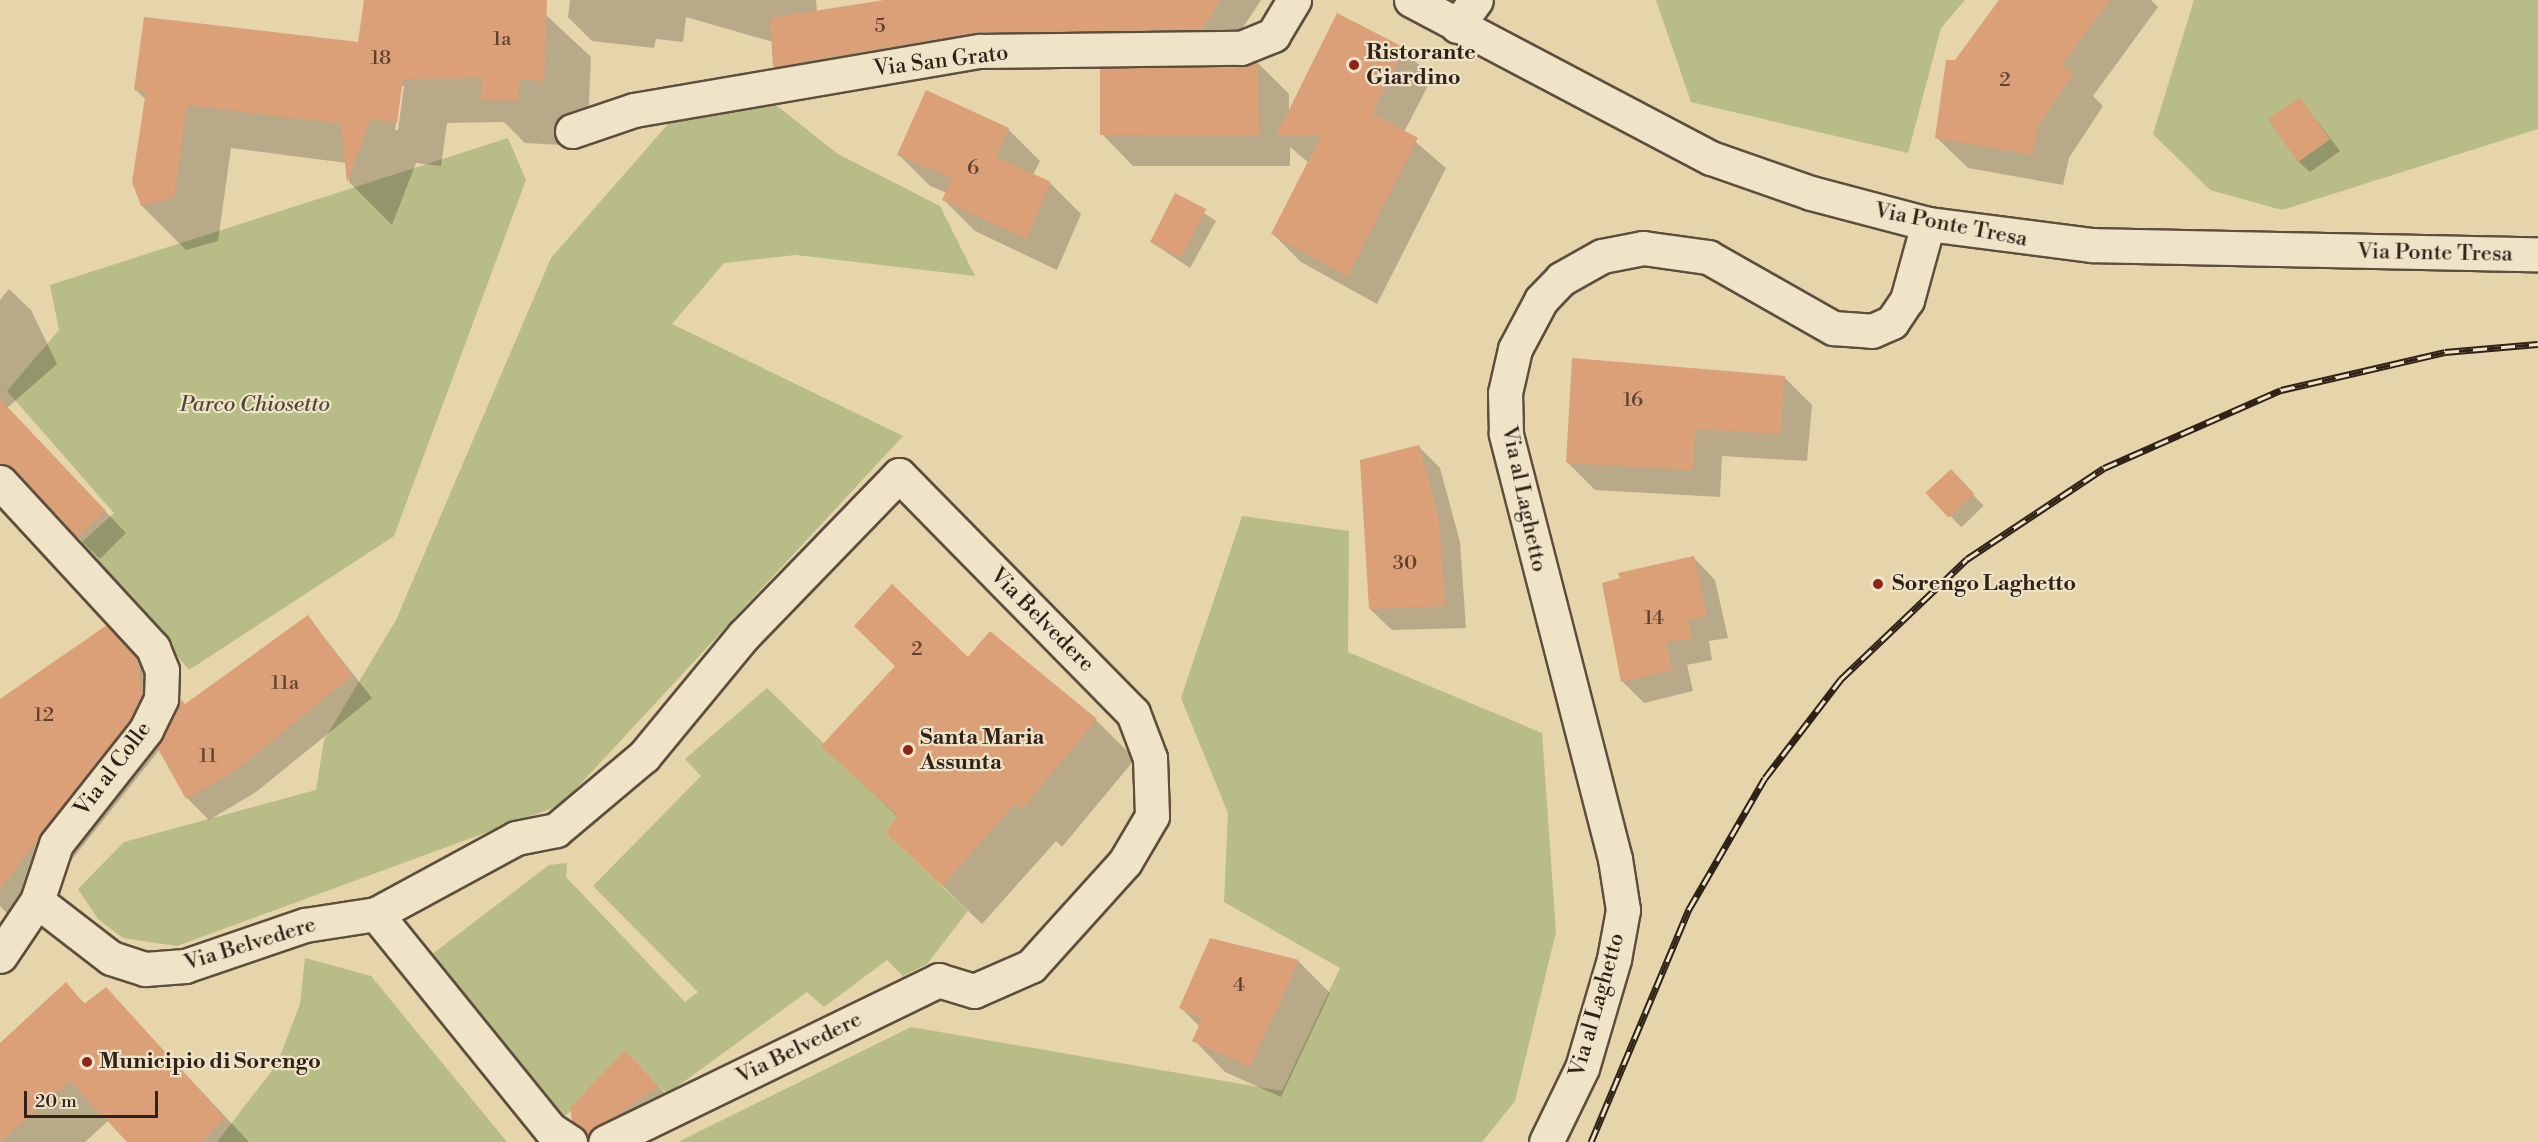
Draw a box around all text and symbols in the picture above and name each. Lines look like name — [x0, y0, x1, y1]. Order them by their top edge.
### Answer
house number: 5 — [874, 14, 886, 38]
house number: 1a — [493, 27, 511, 51]
place label: Ristorante Giardino — [1366, 39, 1476, 90]
street label: Via San Grato — [872, 40, 1010, 82]
house number: 18 — [371, 46, 391, 70]
marker: Ristorante Giardino — [1347, 58, 1361, 72]
house number: 2 — [1999, 68, 2011, 92]
house number: 6 — [967, 156, 979, 180]
street label: Via Ponte Tresa — [1872, 197, 2030, 253]
street label: Via Ponte Tresa — [2357, 238, 2513, 268]
house number: 16 — [1623, 388, 1643, 412]
park label: Parco Chiosetto — [180, 392, 330, 418]
street label: Via al Laghetto — [1496, 424, 1552, 574]
house number: 30 — [1393, 551, 1417, 575]
street label: Via Belvedere — [984, 562, 1100, 678]
place label: Sorengo Laghetto — [1892, 571, 2076, 597]
marker: Sorengo Laghetto — [1869, 575, 1887, 593]
house number: 14 — [1644, 606, 1664, 630]
house number: 2 — [911, 637, 923, 661]
house number: 11a — [271, 671, 299, 695]
house number: 12 — [34, 703, 54, 727]
street label: Via al Colle — [69, 717, 157, 821]
place label: Santa Maria Assunta — [920, 724, 1044, 776]
marker: Santa Maria Assunta — [901, 743, 915, 757]
house number: 11 — [199, 744, 217, 768]
street label: Via Belvedere — [181, 911, 319, 977]
street label: Via al Laghetto — [1564, 930, 1630, 1080]
house number: 4 — [1233, 973, 1245, 997]
street label: Via Belvedere — [732, 1006, 866, 1090]
place label: Municipio di Sorengo — [99, 1049, 321, 1075]
marker: Municipio di Sorengo — [80, 1055, 94, 1069]
scale bar — [27, 1079, 160, 1117]
text: 20 m — [35, 1090, 77, 1113]

